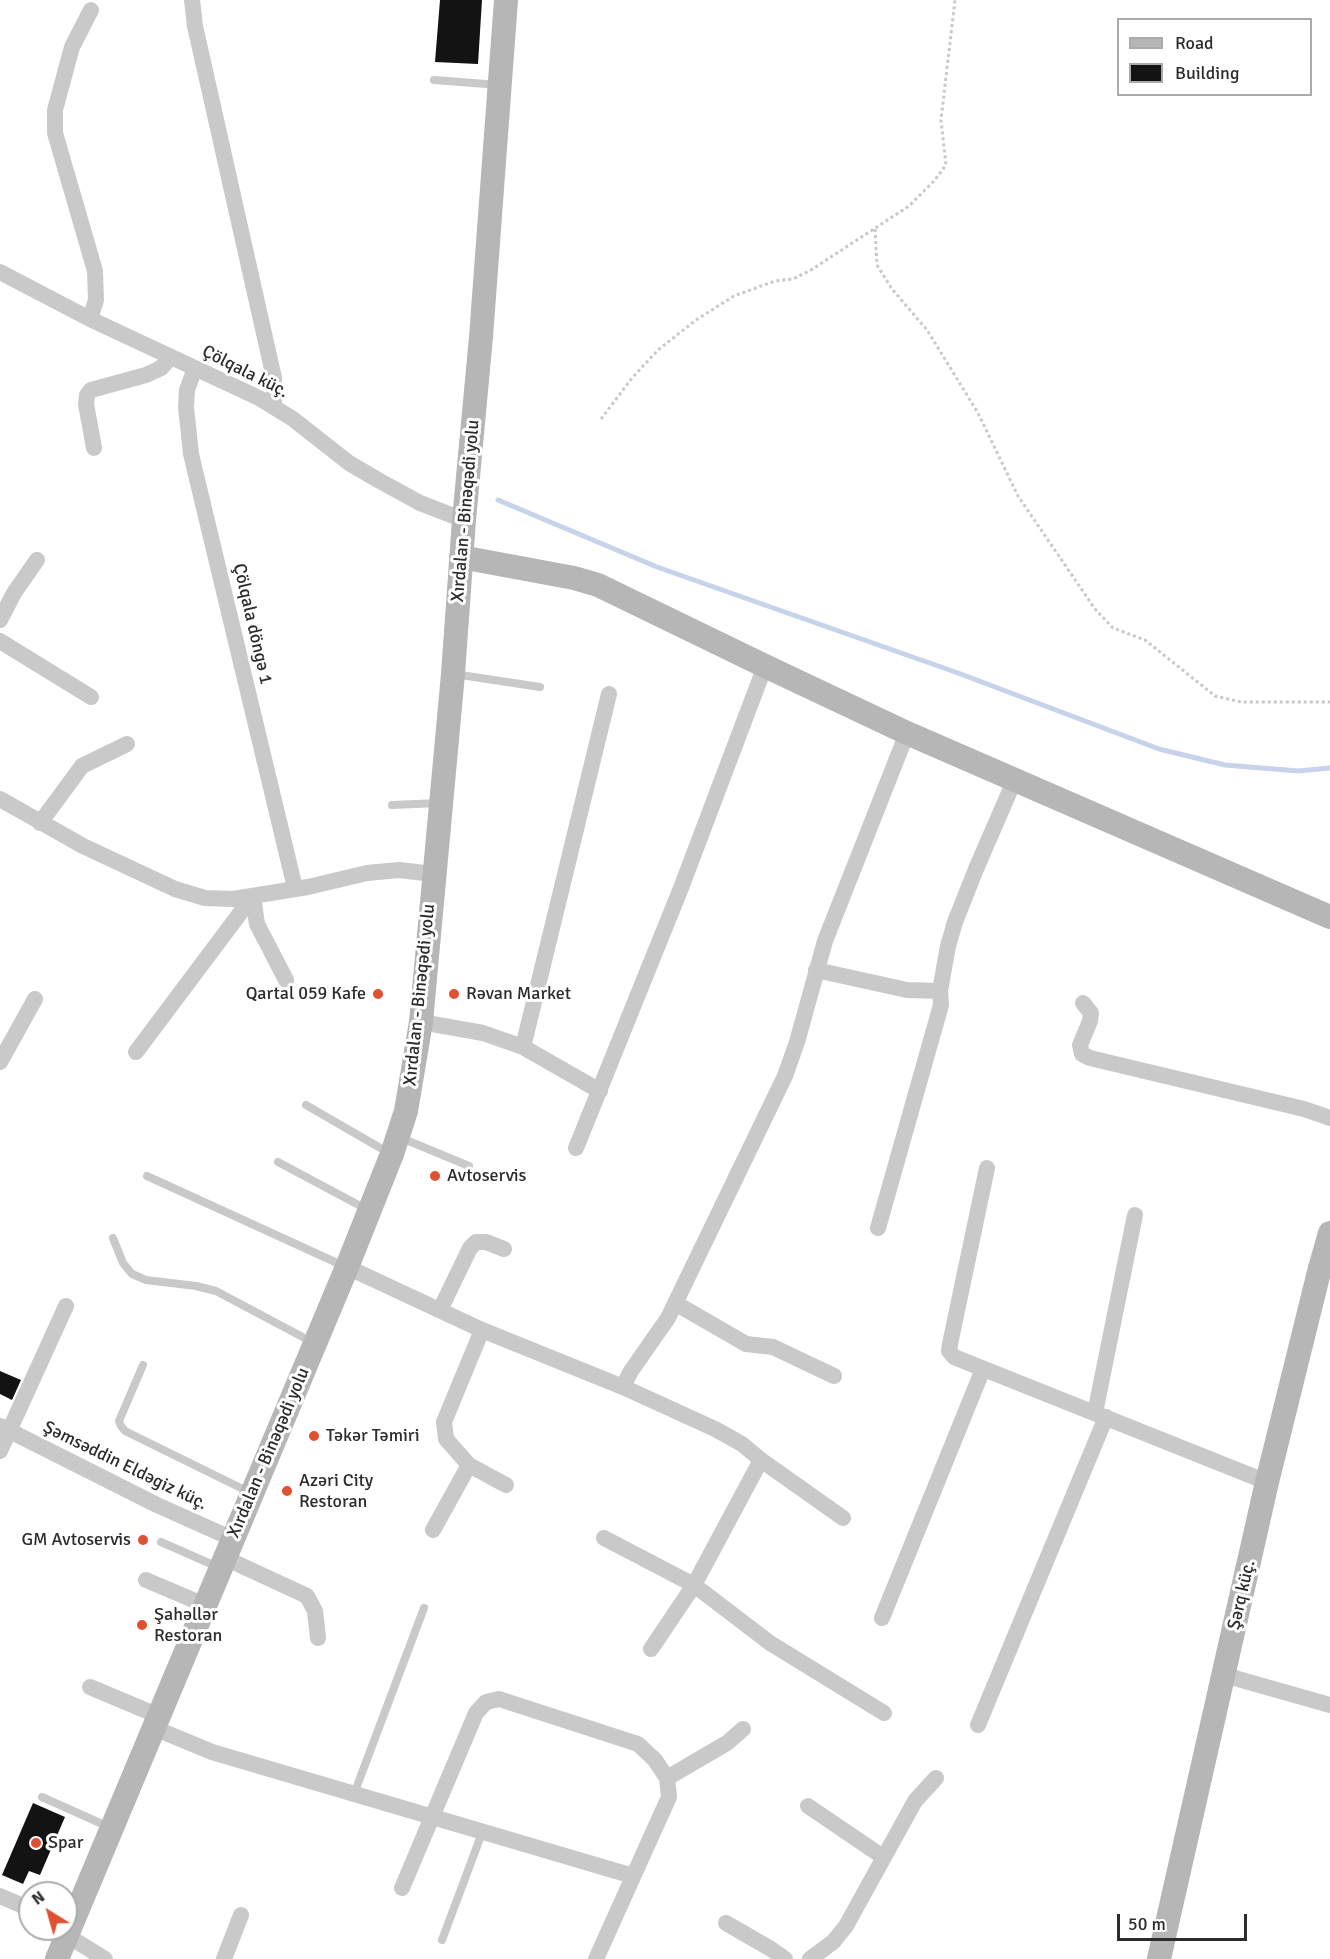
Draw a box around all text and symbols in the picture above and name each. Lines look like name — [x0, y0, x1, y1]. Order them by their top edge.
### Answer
legend — [1117, 18, 1312, 96]
text: Road — [1175, 32, 1214, 54]
text: Building — [1175, 62, 1239, 84]
street label: Çölqala küç. — [198, 341, 292, 403]
street label: Xırdalan - Binəqədi yolu — [447, 419, 485, 603]
street label: Çölqala döngə 1 — [228, 562, 276, 686]
street label: Xırdalan - Binəqədi yolu — [400, 903, 440, 1087]
place label: Qartal 059 Kafe — [246, 983, 366, 1005]
place label: Rəvan Market — [466, 983, 571, 1005]
marker: Qartal 059 Kafe — [371, 987, 385, 1001]
marker: Rəvan Market — [447, 987, 461, 1001]
place label: Avtoservis — [447, 1165, 526, 1187]
marker: Avtoservis — [428, 1169, 442, 1183]
street label: Xırdalan - Binəqədi yolu — [223, 1365, 315, 1541]
street label: Şəmsəddin Eldəgiz küç. — [39, 1417, 211, 1515]
place label: Təkər Təmiri — [326, 1425, 420, 1447]
marker: Təkər Təmiri — [307, 1429, 321, 1443]
place label: Azəri City Restoran — [299, 1470, 373, 1512]
marker: Azəri City Restoran — [280, 1484, 294, 1498]
place label: GM Avtoservis — [21, 1529, 131, 1551]
marker: GM Avtoservis — [136, 1533, 150, 1547]
street label: Şərq küç. — [1224, 1558, 1260, 1632]
place label: Şahəllər Restoran — [154, 1604, 222, 1646]
marker: Şahəllər Restoran — [135, 1618, 149, 1632]
place label: Spar — [48, 1832, 83, 1854]
marker: Spar — [29, 1836, 43, 1850]
north arrow — [18, 1881, 78, 1941]
text: N — [28, 1887, 49, 1910]
scale bar — [1120, 1902, 1250, 1940]
text: 50 m — [1128, 1913, 1166, 1935]

